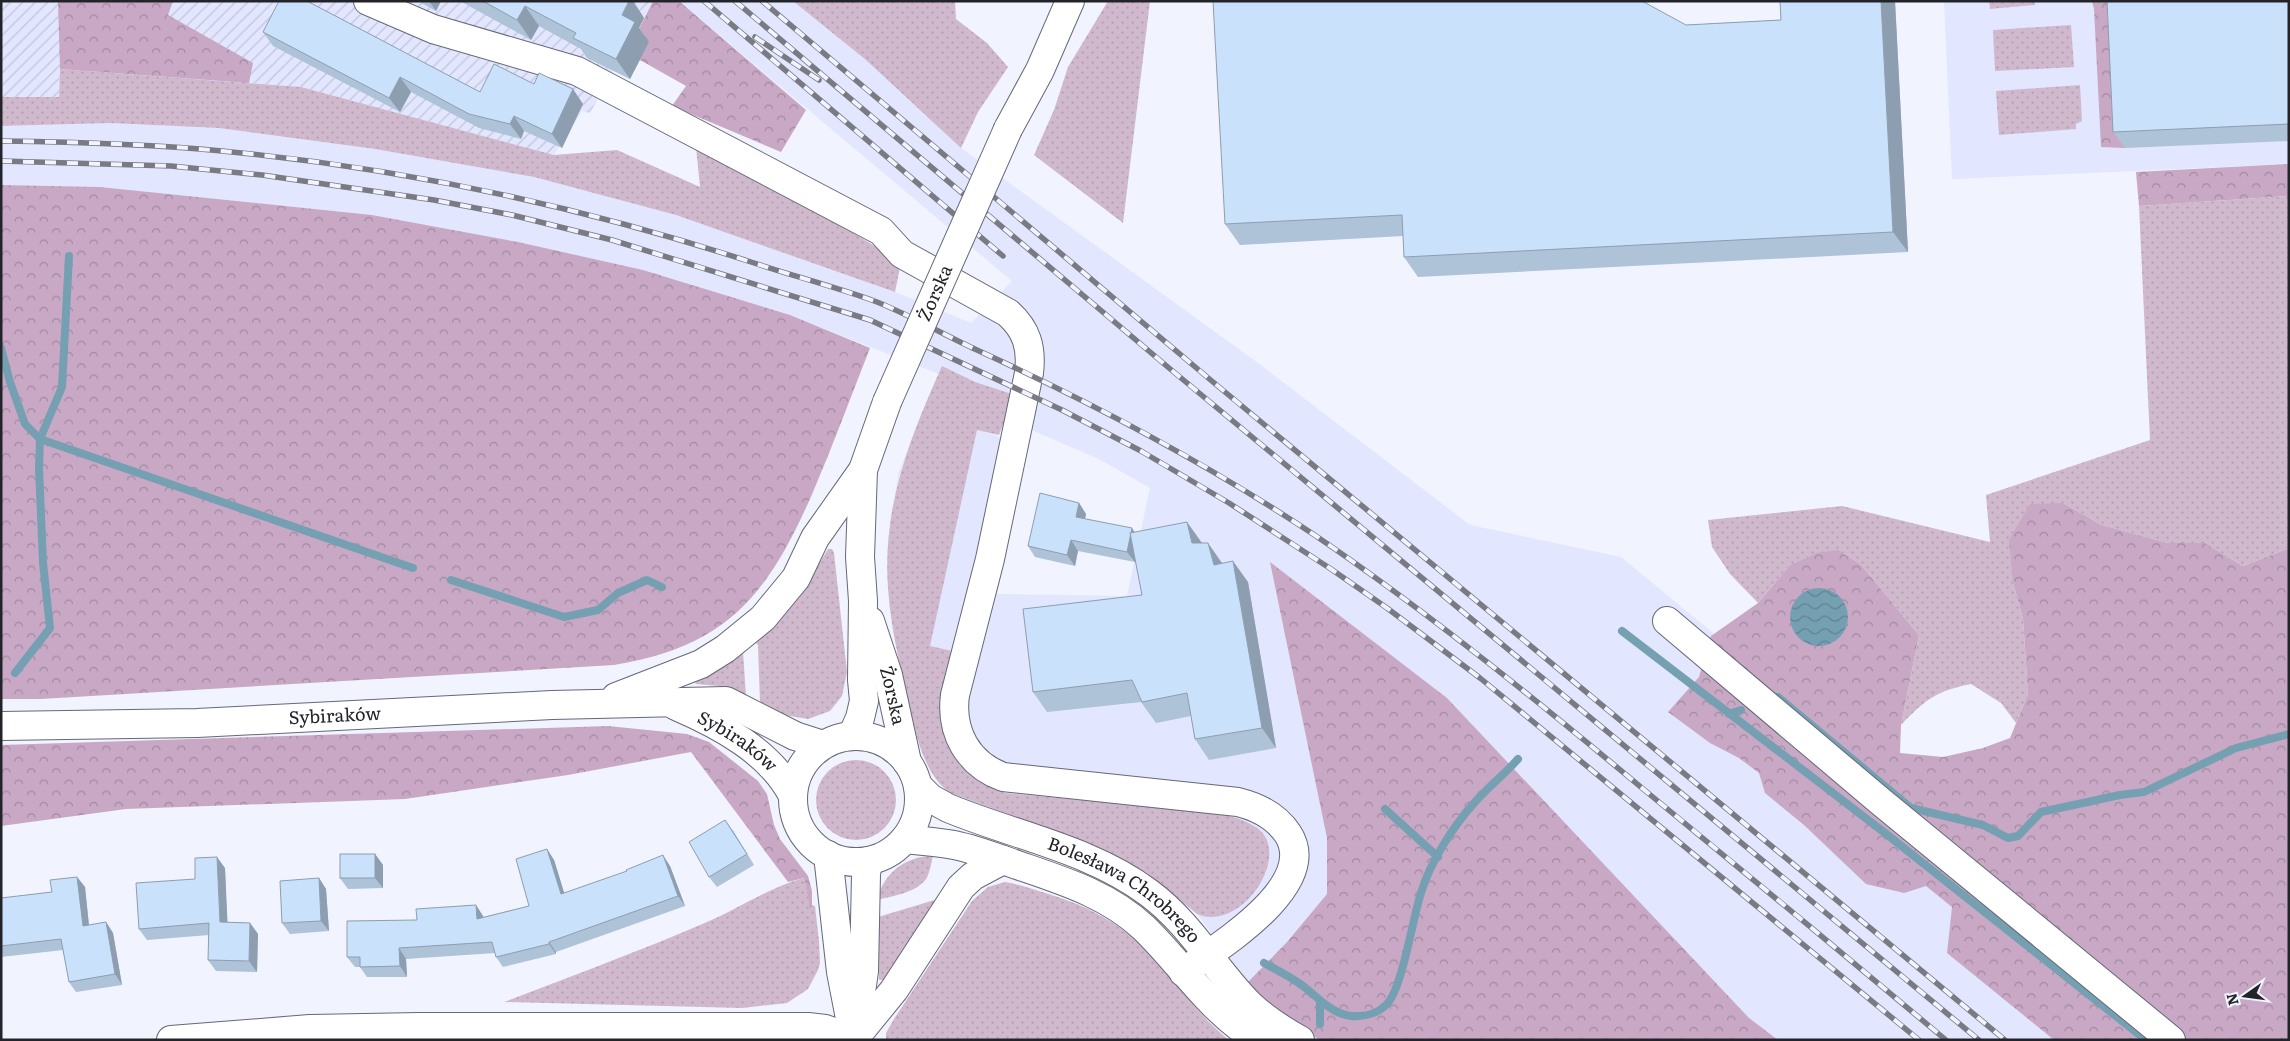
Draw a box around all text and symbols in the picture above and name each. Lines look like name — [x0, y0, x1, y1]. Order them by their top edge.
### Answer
street label: Żorska — [909, 260, 958, 325]
street label: Żorska — [874, 662, 914, 728]
street label: Sybiraków — [288, 699, 382, 730]
street label: Sybiraków — [693, 703, 785, 777]
street label: Bolesława Chrobrego — [1044, 829, 1208, 948]
north arrow — [2220, 971, 2270, 1021]
text: N — [2220, 991, 2243, 1008]

